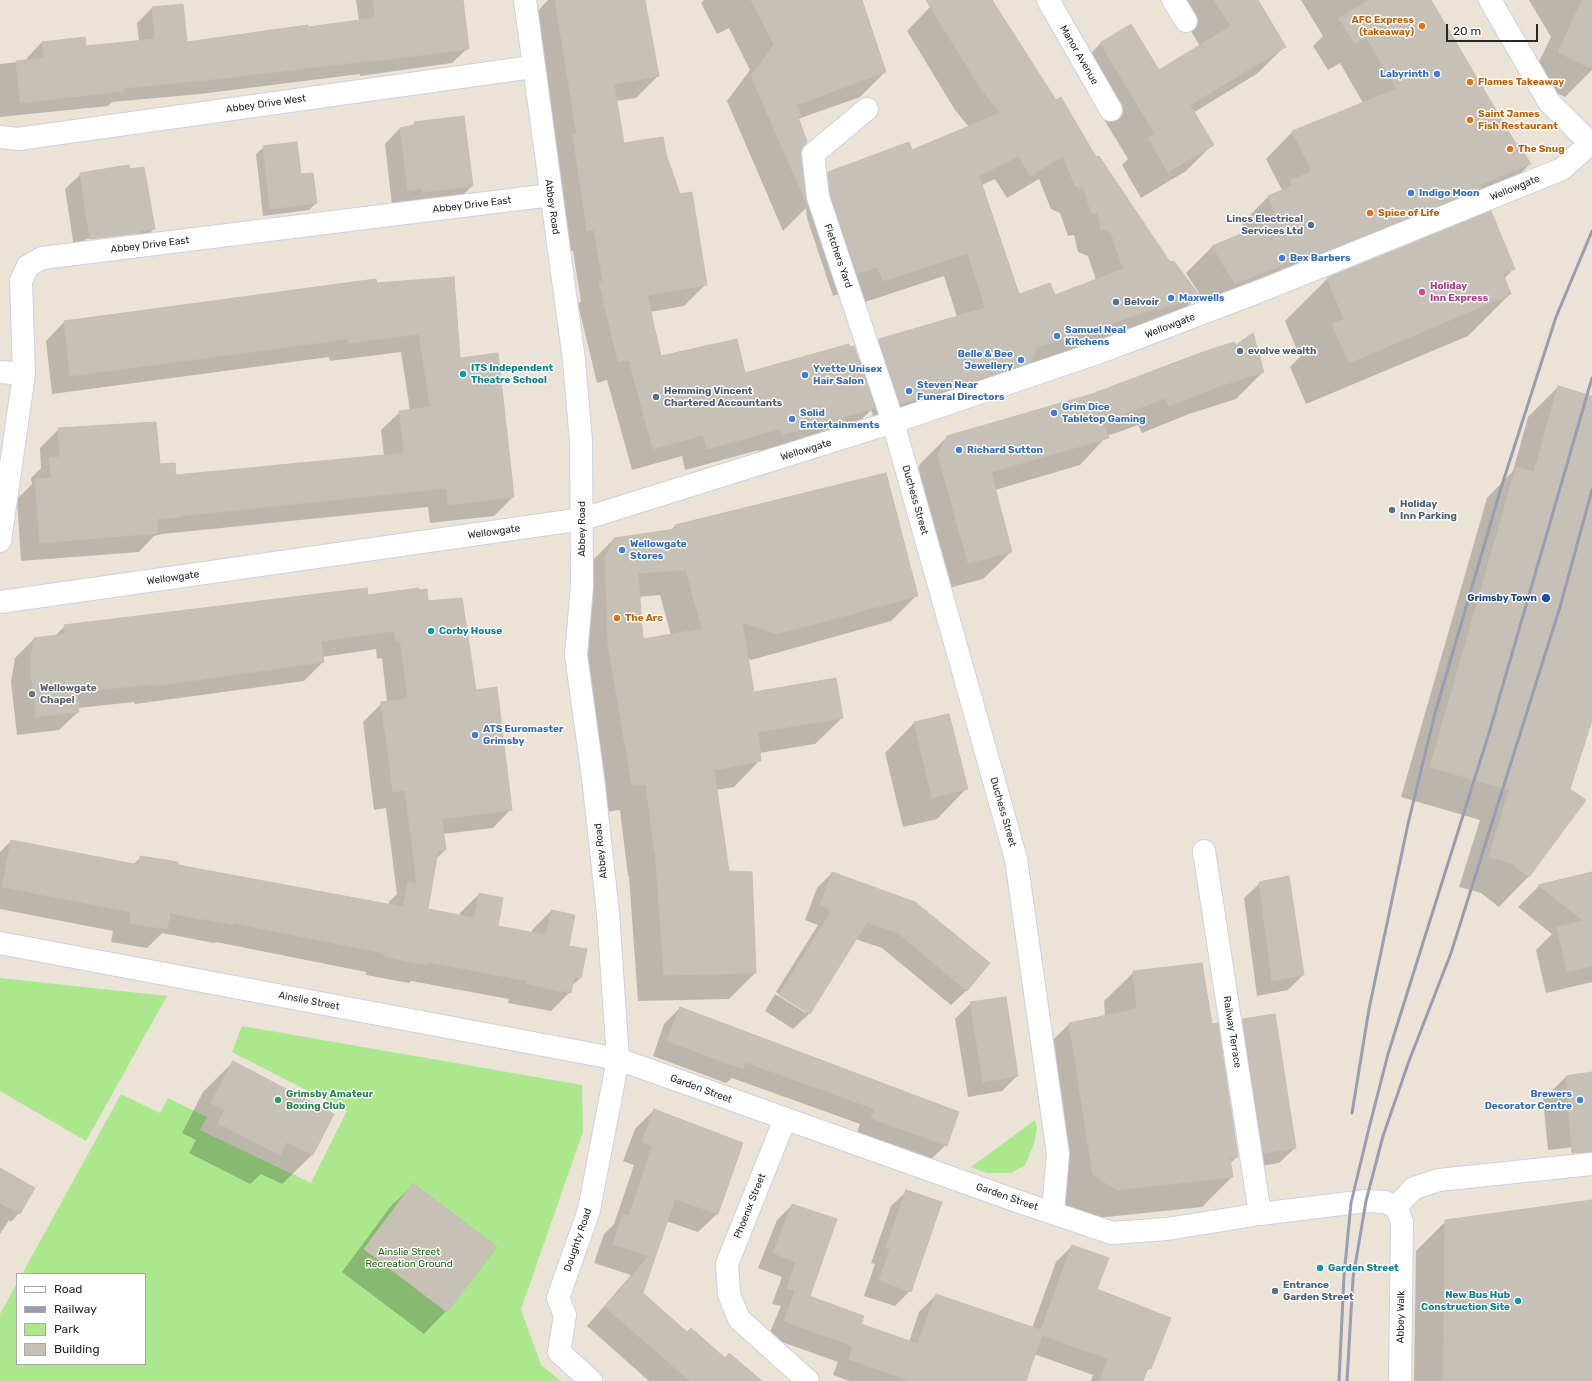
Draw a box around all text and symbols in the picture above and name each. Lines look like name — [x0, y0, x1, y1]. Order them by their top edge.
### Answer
place label: AFC Express (takeaway) — [1351, 14, 1414, 38]
scale bar — [1448, 16, 1540, 42]
marker: AFC Express (takeaway) — [1417, 21, 1427, 31]
street label: Manor Avenue — [1057, 23, 1101, 87]
text: 20 m — [1453, 24, 1481, 38]
place label: Labyrinth — [1380, 68, 1429, 80]
marker: Labyrinth — [1432, 69, 1442, 79]
place label: Flames Takeaway — [1478, 76, 1564, 88]
marker: Flames Takeaway — [1465, 77, 1475, 87]
street label: Abbey Drive West — [225, 92, 307, 116]
place label: Saint James Fish Restaurant — [1478, 108, 1558, 132]
marker: Saint James Fish Restaurant — [1465, 115, 1475, 125]
place label: The Snug — [1518, 143, 1565, 155]
marker: The Snug — [1505, 144, 1515, 154]
street label: Wellowgate — [1488, 173, 1542, 203]
street label: Abbey Road — [542, 179, 562, 235]
place label: Indigo Moon — [1419, 187, 1479, 199]
marker: Indigo Moon — [1406, 188, 1416, 198]
street label: Abbey Drive East — [432, 194, 512, 216]
place label: Spice of Life — [1378, 207, 1440, 219]
marker: Spice of Life — [1365, 208, 1375, 218]
place label: Lincs Electrical Services Ltd — [1226, 213, 1303, 236]
marker: Lincs Electrical Services Ltd — [1306, 220, 1316, 230]
street label: Fletchers Yard — [821, 222, 855, 290]
street label: Abbey Drive East — [110, 234, 190, 256]
place label: Bex Barbers — [1290, 252, 1351, 264]
marker: Bex Barbers — [1277, 253, 1287, 263]
place label: Holiday Inn Express — [1430, 280, 1488, 304]
marker: Holiday Inn Express — [1417, 287, 1427, 297]
place label: Maxwells — [1179, 292, 1224, 304]
marker: Maxwells — [1166, 293, 1176, 303]
place label: Belvoir — [1124, 296, 1159, 308]
marker: Belvoir — [1111, 297, 1121, 307]
street label: Wellowgate — [1143, 311, 1197, 341]
place label: Samuel Neal Kitchens — [1065, 324, 1126, 348]
marker: Samuel Neal Kitchens — [1052, 331, 1062, 341]
place label: evolve wealth — [1248, 345, 1316, 357]
marker: evolve wealth — [1235, 346, 1245, 356]
place label: Belle & Bee Jewellery — [958, 348, 1013, 372]
marker: Belle & Bee Jewellery — [1016, 355, 1026, 365]
place label: ITS Independent Theatre School — [471, 362, 553, 386]
place label: Yvette Unisex Hair Salon — [813, 363, 882, 386]
marker: ITS Independent Theatre School — [458, 369, 468, 379]
marker: Yvette Unisex Hair Salon — [800, 370, 810, 380]
place label: Steven Near Funeral Directors — [917, 379, 1004, 402]
place label: Hemming Vincent Chartered Accountants — [664, 385, 782, 408]
marker: Steven Near Funeral Directors — [904, 386, 914, 396]
marker: Hemming Vincent Chartered Accountants — [651, 392, 661, 402]
place label: Grim Dice Tabletop Gaming — [1062, 401, 1146, 424]
place label: Solid Entertainments — [800, 407, 879, 430]
marker: Grim Dice Tabletop Gaming — [1049, 408, 1059, 418]
marker: Solid Entertainments — [787, 414, 797, 424]
street label: Wellowgate — [779, 437, 833, 463]
place label: Richard Sutton — [967, 444, 1043, 456]
marker: Richard Sutton — [954, 445, 964, 455]
street label: Duchess Street — [899, 464, 931, 536]
place label: Holiday Inn Parking — [1400, 498, 1457, 522]
street label: Abbey Road — [576, 501, 588, 557]
marker: Holiday Inn Parking — [1387, 505, 1397, 515]
street label: Wellowgate — [467, 522, 521, 542]
place label: Wellowgate Stores — [630, 538, 687, 562]
marker: Wellowgate Stores — [617, 545, 627, 555]
street label: Wellowgate — [146, 568, 200, 588]
place label: Grimsby Town — [1467, 592, 1537, 604]
marker: Grimsby Town — [1540, 592, 1552, 604]
place label: The Arc — [625, 612, 663, 624]
marker: The Arc — [612, 613, 622, 623]
place label: Corby House — [439, 625, 502, 637]
marker: Corby House — [426, 626, 436, 636]
place label: Wellowgate Chapel — [40, 682, 97, 706]
marker: Wellowgate Chapel — [27, 689, 37, 699]
place label: ATS Euromaster Grimsby — [483, 723, 564, 746]
marker: ATS Euromaster Grimsby — [470, 730, 480, 740]
street label: Duchess Street — [987, 776, 1019, 848]
street label: Abbey Road — [592, 823, 610, 879]
street label: Ainslie Street — [277, 989, 341, 1013]
street label: Railway Terrace — [1220, 995, 1244, 1069]
street label: Garden Street — [668, 1072, 734, 1106]
place label: Grimsby Amateur Boxing Club — [286, 1088, 373, 1112]
place label: Brewers Decorator Centre — [1485, 1088, 1572, 1112]
marker: Grimsby Amateur Boxing Club — [273, 1095, 283, 1105]
marker: Brewers Decorator Centre — [1575, 1095, 1585, 1105]
street label: Phoenix Street — [731, 1172, 769, 1240]
street label: Garden Street — [974, 1181, 1040, 1213]
street label: Doughty Road — [562, 1207, 594, 1273]
park label: Ainslie Street Recreation Ground — [365, 1246, 453, 1270]
place label: Garden Street — [1328, 1262, 1399, 1274]
marker: Garden Street — [1315, 1263, 1325, 1273]
legend — [16, 1273, 146, 1365]
place label: Entrance Garden Street — [1283, 1279, 1354, 1302]
text: Road — [54, 1282, 82, 1296]
marker: Entrance Garden Street — [1270, 1286, 1280, 1296]
place label: New Bus Hub Construction Site — [1421, 1289, 1510, 1312]
street label: Abbey Walk — [1395, 1290, 1407, 1344]
marker: New Bus Hub Construction Site — [1513, 1296, 1523, 1306]
text: Railway — [54, 1302, 97, 1316]
text: Park — [54, 1322, 79, 1336]
text: Building — [54, 1342, 100, 1356]

